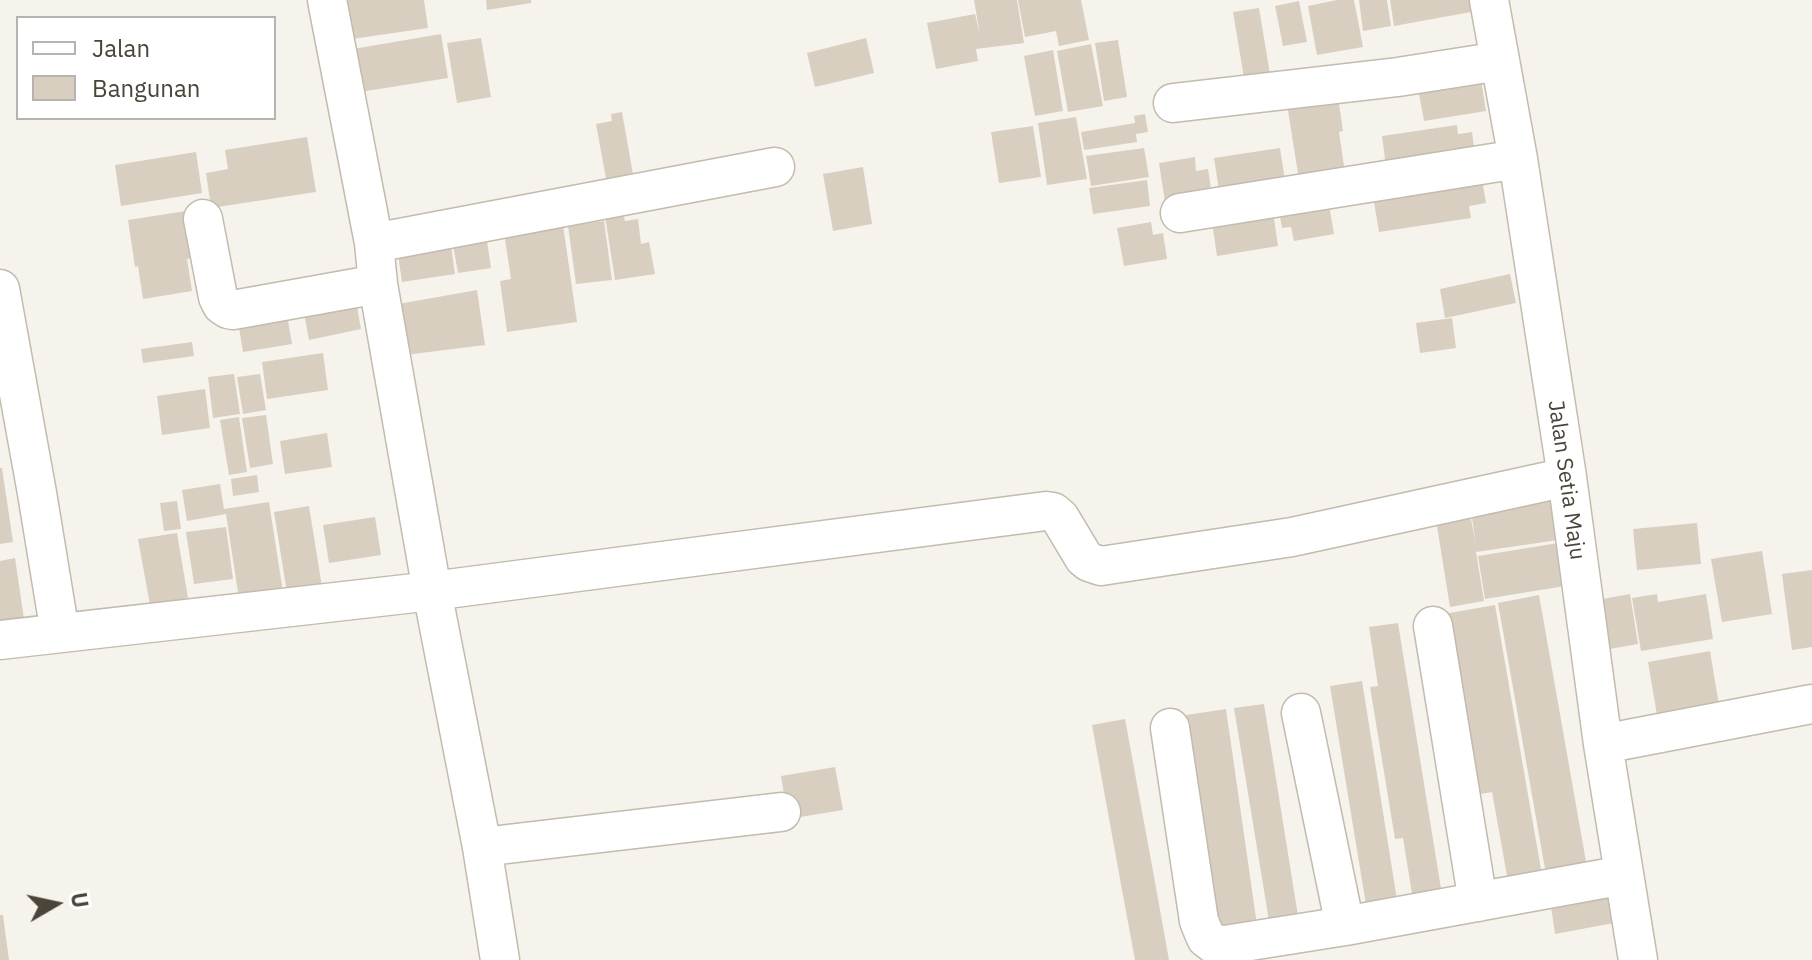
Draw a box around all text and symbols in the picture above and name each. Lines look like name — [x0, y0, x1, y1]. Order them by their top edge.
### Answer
legend — [16, 16, 276, 120]
text: Jalan — [92, 32, 150, 64]
text: Bangunan — [92, 72, 200, 104]
street label: Jalan Setia Maju — [1542, 398, 1590, 562]
north arrow — [16, 864, 96, 944]
text: U — [65, 890, 96, 910]

